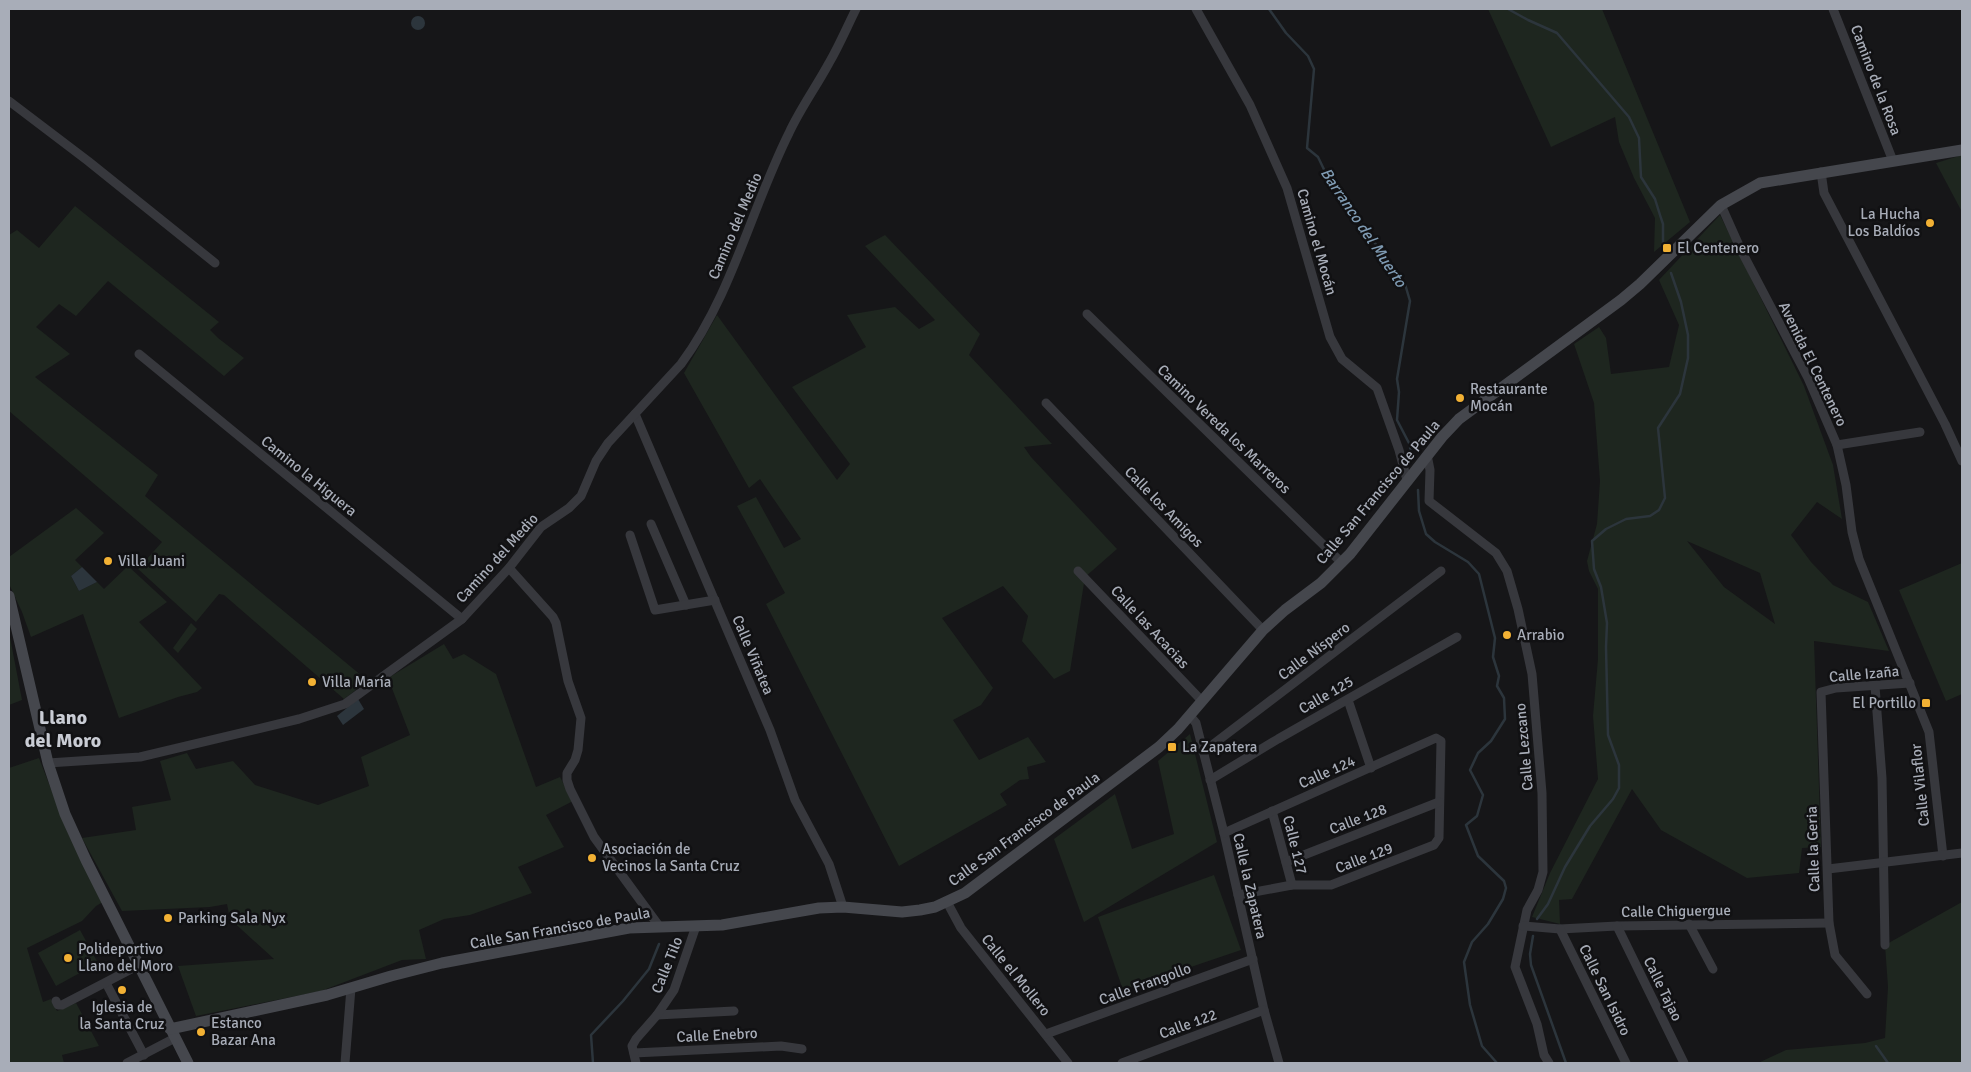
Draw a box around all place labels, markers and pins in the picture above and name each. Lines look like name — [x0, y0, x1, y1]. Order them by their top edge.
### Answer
place label: La Hucha Los Baldíos — [1848, 205, 1920, 240]
marker: La Hucha Los Baldíos — [1924, 217, 1936, 229]
place label: El Centenero — [1677, 239, 1759, 257]
marker: El Centenero — [1661, 242, 1673, 254]
place label: Restaurante Mocán — [1470, 380, 1548, 415]
marker: Restaurante Mocán — [1454, 392, 1466, 404]
place label: Villa Juani — [118, 552, 185, 570]
marker: Villa Juani — [102, 555, 114, 567]
place label: Arrabio — [1517, 626, 1565, 644]
marker: Arrabio — [1501, 629, 1513, 641]
place label: Villa María — [322, 673, 391, 691]
marker: Villa María — [306, 676, 318, 688]
place label: El Portillo — [1852, 694, 1916, 712]
marker: El Portillo — [1920, 697, 1932, 709]
place label: La Zapatera — [1182, 738, 1257, 756]
marker: La Zapatera — [1166, 741, 1178, 753]
place label: Asociación de Vecinos la Santa Cruz — [602, 840, 740, 875]
marker: Asociación de Vecinos la Santa Cruz — [586, 852, 598, 864]
place label: Parking Sala Nyx — [178, 909, 286, 927]
marker: Parking Sala Nyx — [162, 912, 174, 924]
place label: Polideportivo Llano del Moro — [78, 940, 173, 975]
marker: Polideportivo Llano del Moro — [62, 952, 74, 964]
marker: Iglesia de la Santa Cruz — [116, 984, 128, 996]
place label: Iglesia de la Santa Cruz — [79, 998, 165, 1033]
place label: Estanco Bazar Ana — [211, 1014, 276, 1049]
marker: Estanco Bazar Ana — [195, 1026, 207, 1038]

